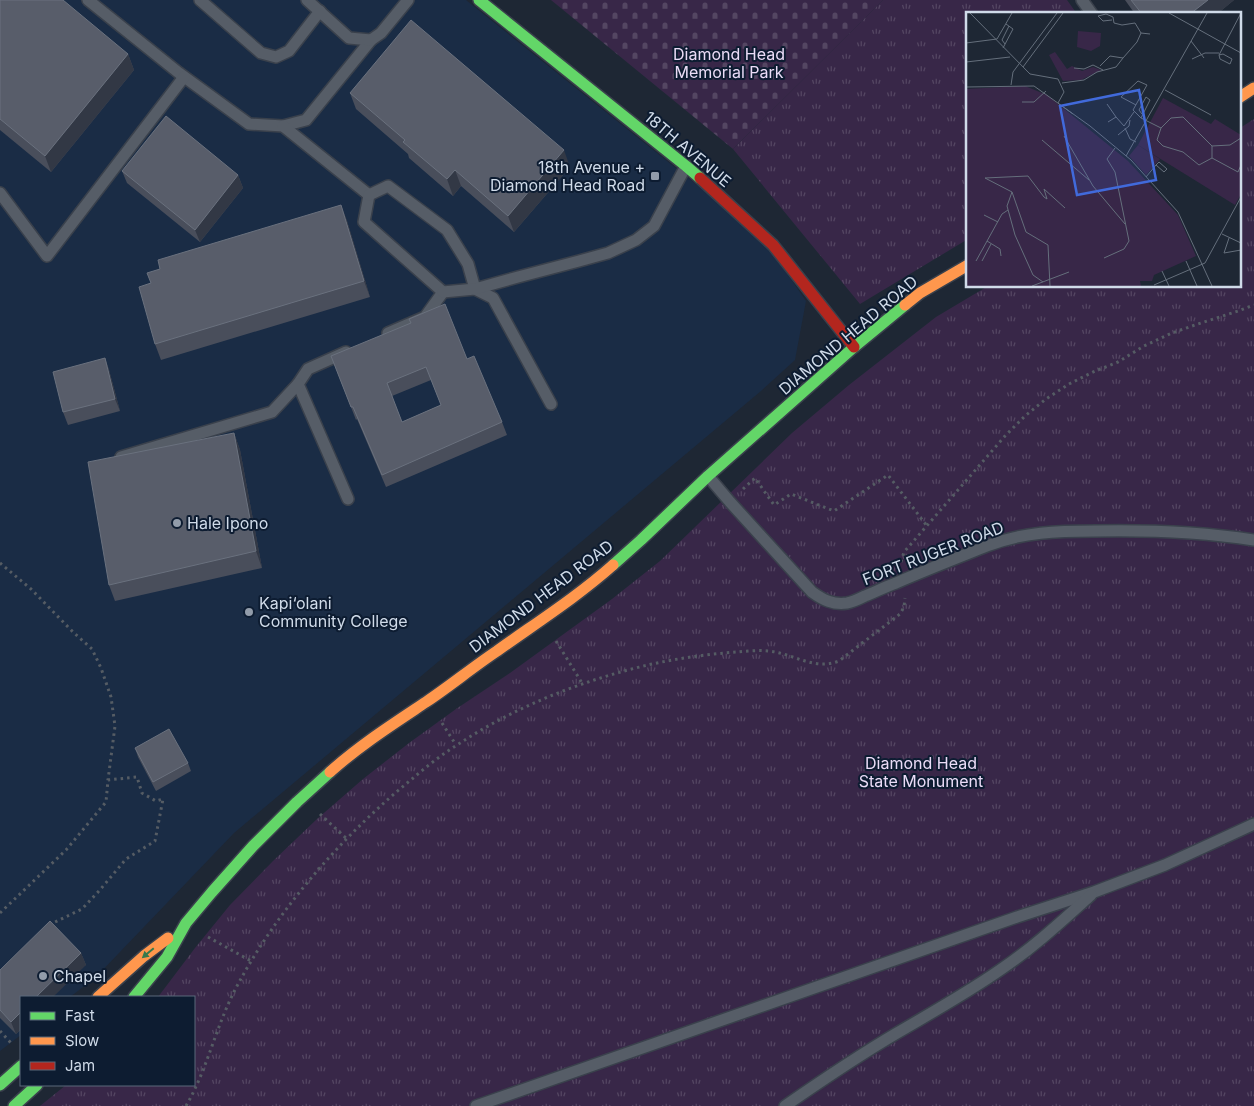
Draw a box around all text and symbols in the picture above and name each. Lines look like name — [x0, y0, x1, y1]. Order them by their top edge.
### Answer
inset map — [966, 12, 1242, 288]
park label: Diamond Head Memorial Park — [673, 44, 785, 82]
street label: 18TH AVENUE — [640, 107, 736, 191]
place label: 18th Avenue + Diamond Head Road — [490, 157, 645, 195]
marker: 18th Avenue + Diamond Head Road — [649, 170, 661, 182]
street label: DIAMOND HEAD ROAD — [775, 271, 921, 399]
place label: Hale Ipono — [187, 513, 268, 533]
marker: Hale Ipono — [171, 517, 183, 529]
street label: FORT RUGER ROAD — [859, 517, 1007, 589]
street label: DIAMOND HEAD ROAD — [465, 535, 617, 657]
place label: Kapi‘olani Community College — [259, 593, 408, 631]
marker: Kapi‘olani Community College — [243, 606, 255, 618]
park label: Diamond Head State Monument — [859, 753, 983, 791]
one-way arrow — [142, 948, 155, 959]
place label: Chapel — [53, 966, 106, 986]
marker: Chapel — [37, 970, 49, 982]
legend — [20, 996, 195, 1086]
text: Fast — [65, 1006, 95, 1025]
text: Slow — [65, 1031, 99, 1050]
text: Jam — [65, 1056, 95, 1075]

